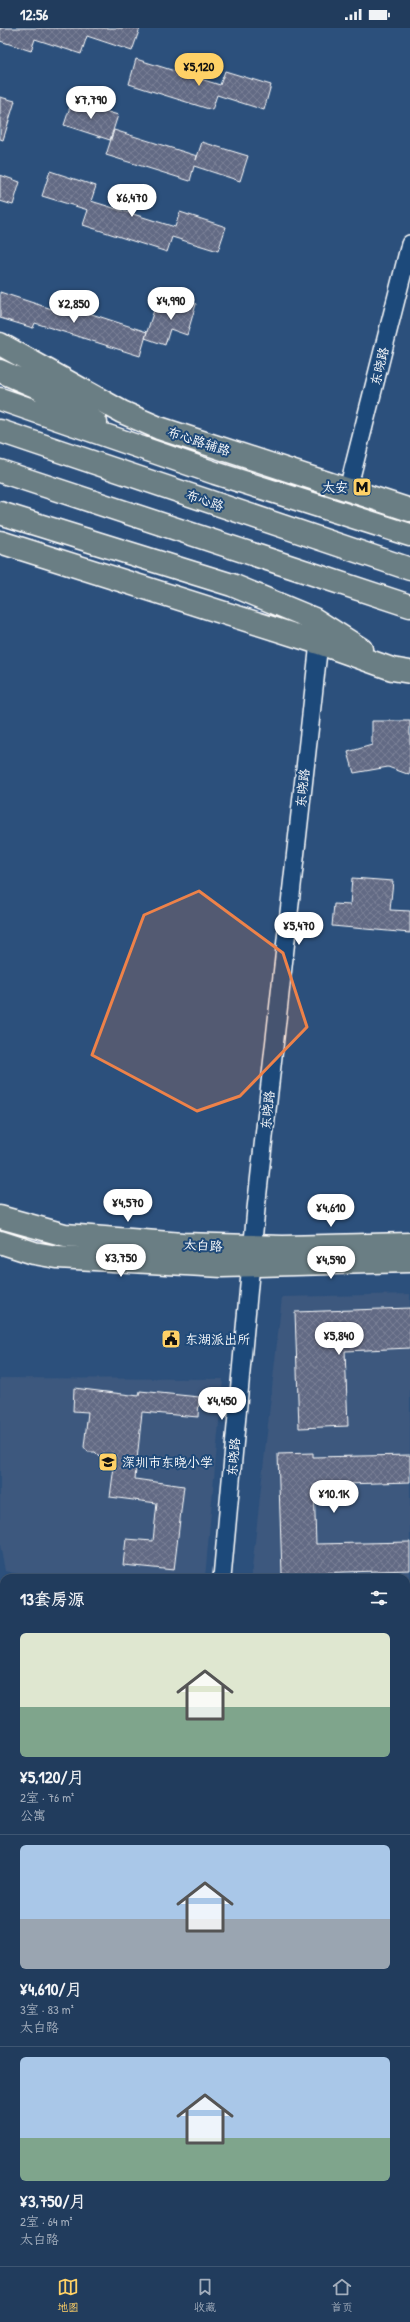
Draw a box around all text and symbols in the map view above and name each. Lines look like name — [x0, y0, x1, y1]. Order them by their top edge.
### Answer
text: 12:56 — [20, 4, 48, 25]
pin: ¥5,120 — [166, 53, 232, 87]
text: ¥5,120 — [184, 57, 214, 75]
pin: ¥7,790 — [58, 86, 124, 120]
text: ¥7,790 — [75, 90, 107, 108]
pin: ¥6,470 — [99, 184, 165, 218]
text: ¥6,470 — [117, 188, 147, 206]
pin: ¥4,990 — [138, 287, 204, 321]
pin: ¥2,850 — [41, 290, 107, 324]
text: ¥4,990 — [157, 291, 185, 309]
text: ¥2,850 — [58, 294, 90, 312]
street label: 东晓路 — [366, 345, 392, 387]
street label: 布心路辅路 — [165, 422, 233, 460]
metro station icon: 太安 — [351, 476, 373, 498]
place label: 太安 — [322, 478, 348, 496]
street label: 布心路 — [184, 485, 226, 515]
street label: 东晓路 — [291, 768, 313, 808]
pin: ¥5,470 — [266, 912, 332, 946]
text: ¥5,470 — [283, 916, 315, 934]
street label: 东晓路 — [256, 1090, 278, 1130]
pin: ¥4,570 — [95, 1189, 161, 1223]
text: ¥4,570 — [112, 1193, 144, 1211]
pin: ¥4,610 — [298, 1194, 364, 1228]
text: ¥4,610 — [316, 1198, 346, 1216]
street label: 太白路 — [183, 1235, 223, 1255]
pin: ¥3,750 — [88, 1244, 154, 1278]
pin: ¥4,590 — [298, 1246, 364, 1280]
text: ¥3,750 — [105, 1248, 137, 1266]
text: ¥4,590 — [316, 1250, 346, 1268]
pin: ¥5,840 — [306, 1322, 372, 1356]
text: ¥5,840 — [324, 1326, 354, 1344]
public building icon: 东湖派出所 — [160, 1328, 182, 1350]
place label: 东湖派出所 — [185, 1330, 250, 1348]
pin: ¥4,450 — [189, 1387, 255, 1421]
text: ¥4,450 — [207, 1391, 237, 1409]
street label: 东晓路 — [222, 1437, 244, 1477]
school or university icon: 深圳市东晓小学 — [97, 1451, 119, 1473]
place label: 深圳市东晓小学 — [122, 1453, 213, 1471]
pin: ¥10.1K — [301, 1480, 367, 1514]
text: ¥10.1K — [319, 1484, 349, 1502]
text: 13套房源 — [20, 1587, 85, 1610]
icon: filters — [368, 1587, 390, 1609]
icon: home — [169, 1659, 241, 1731]
text: ¥5,120/月 — [20, 1765, 84, 1788]
text: 2室 · 76 m² — [20, 1788, 74, 1806]
text: 公寓 — [20, 1806, 46, 1824]
icon: home — [169, 1871, 241, 1943]
text: ¥4,610/月 — [20, 1977, 82, 2000]
text: 3室 · 83 m² — [20, 2000, 74, 2018]
text: 太白路 — [20, 2018, 59, 2036]
icon: home — [169, 2083, 241, 2155]
text: ¥3,750/月 — [20, 2189, 86, 2212]
text: 2室 · 64 m² — [20, 2212, 73, 2230]
text: 太白路 — [20, 2230, 59, 2248]
tab: 地图 — [57, 2276, 79, 2314]
tab: 收藏 — [194, 2276, 216, 2314]
tab: 首页 — [331, 2276, 353, 2314]

